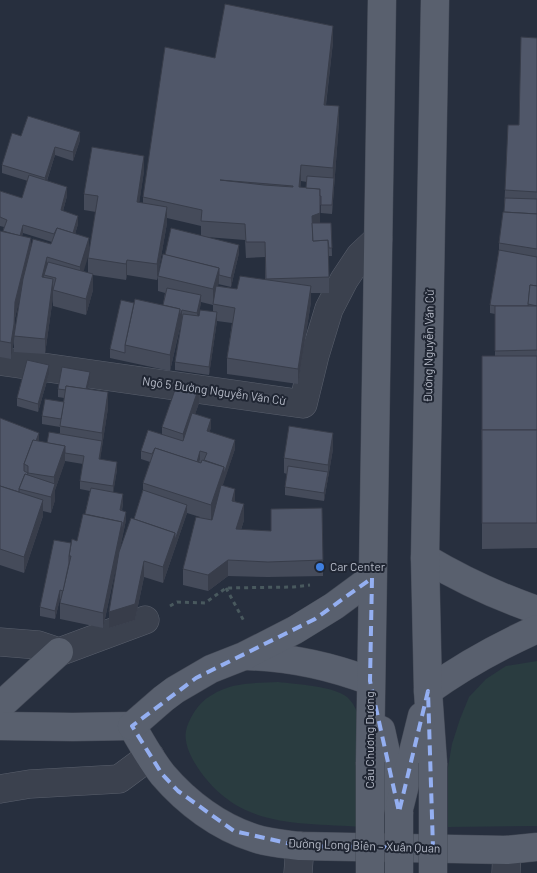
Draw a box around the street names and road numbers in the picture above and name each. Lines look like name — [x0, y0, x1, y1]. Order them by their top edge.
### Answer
street label: Đường Nguyễn Văn Cừ — [420, 289, 436, 403]
street label: Ngõ 5 Đường Nguyễn Văn Cừ — [141, 373, 287, 407]
street label: Cầu Chương Dương — [362, 691, 376, 789]
street label: Đường Long Biên – Xuân Quan — [287, 835, 441, 855]

